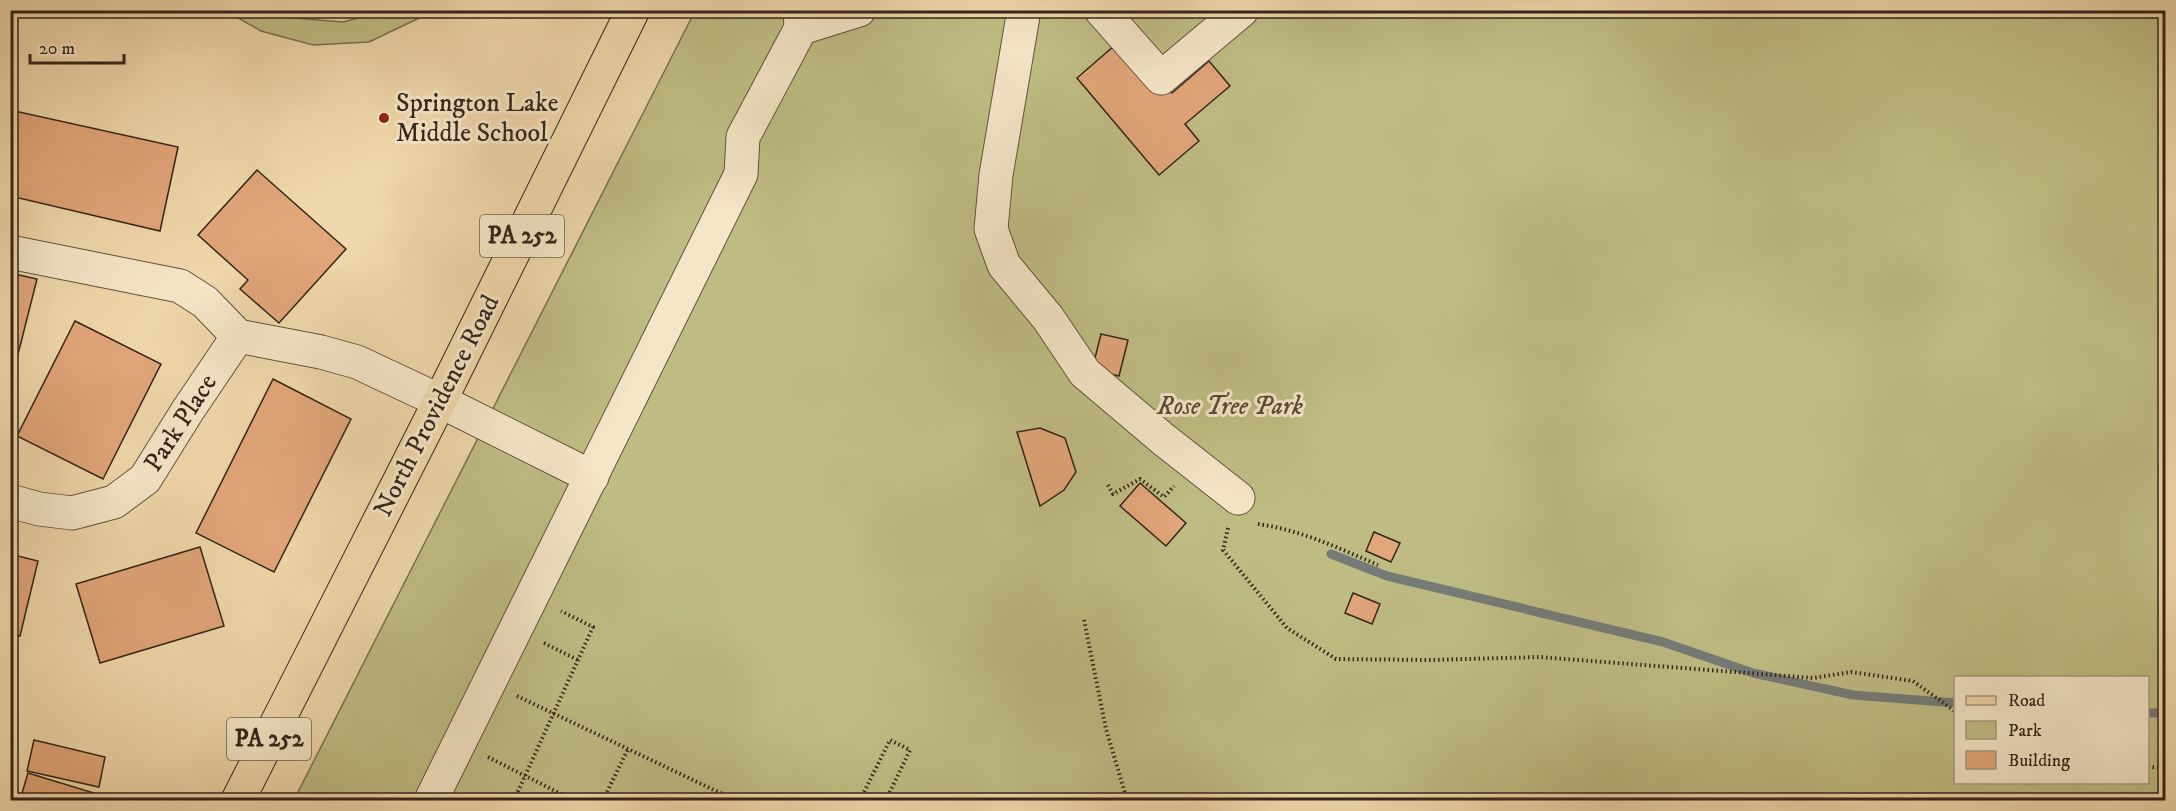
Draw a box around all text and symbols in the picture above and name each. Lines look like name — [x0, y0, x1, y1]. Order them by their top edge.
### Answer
scale bar — [30, 27, 124, 65]
text: 20 m — [39, 38, 75, 60]
place label: Springton Lake Middle School — [396, 87, 559, 150]
marker: Springton Lake Middle School — [377, 111, 391, 125]
road number: PA 252 — [480, 215, 564, 257]
street label: North Providence Road — [367, 289, 507, 523]
street label: Park Place — [137, 368, 225, 478]
park label: Rose Tree Park — [1156, 390, 1303, 423]
legend — [1954, 676, 2149, 784]
text: Road — [2008, 690, 2045, 712]
road number: PA 252 — [227, 718, 311, 760]
text: Park — [2008, 720, 2042, 742]
text: Building — [2008, 750, 2070, 772]

